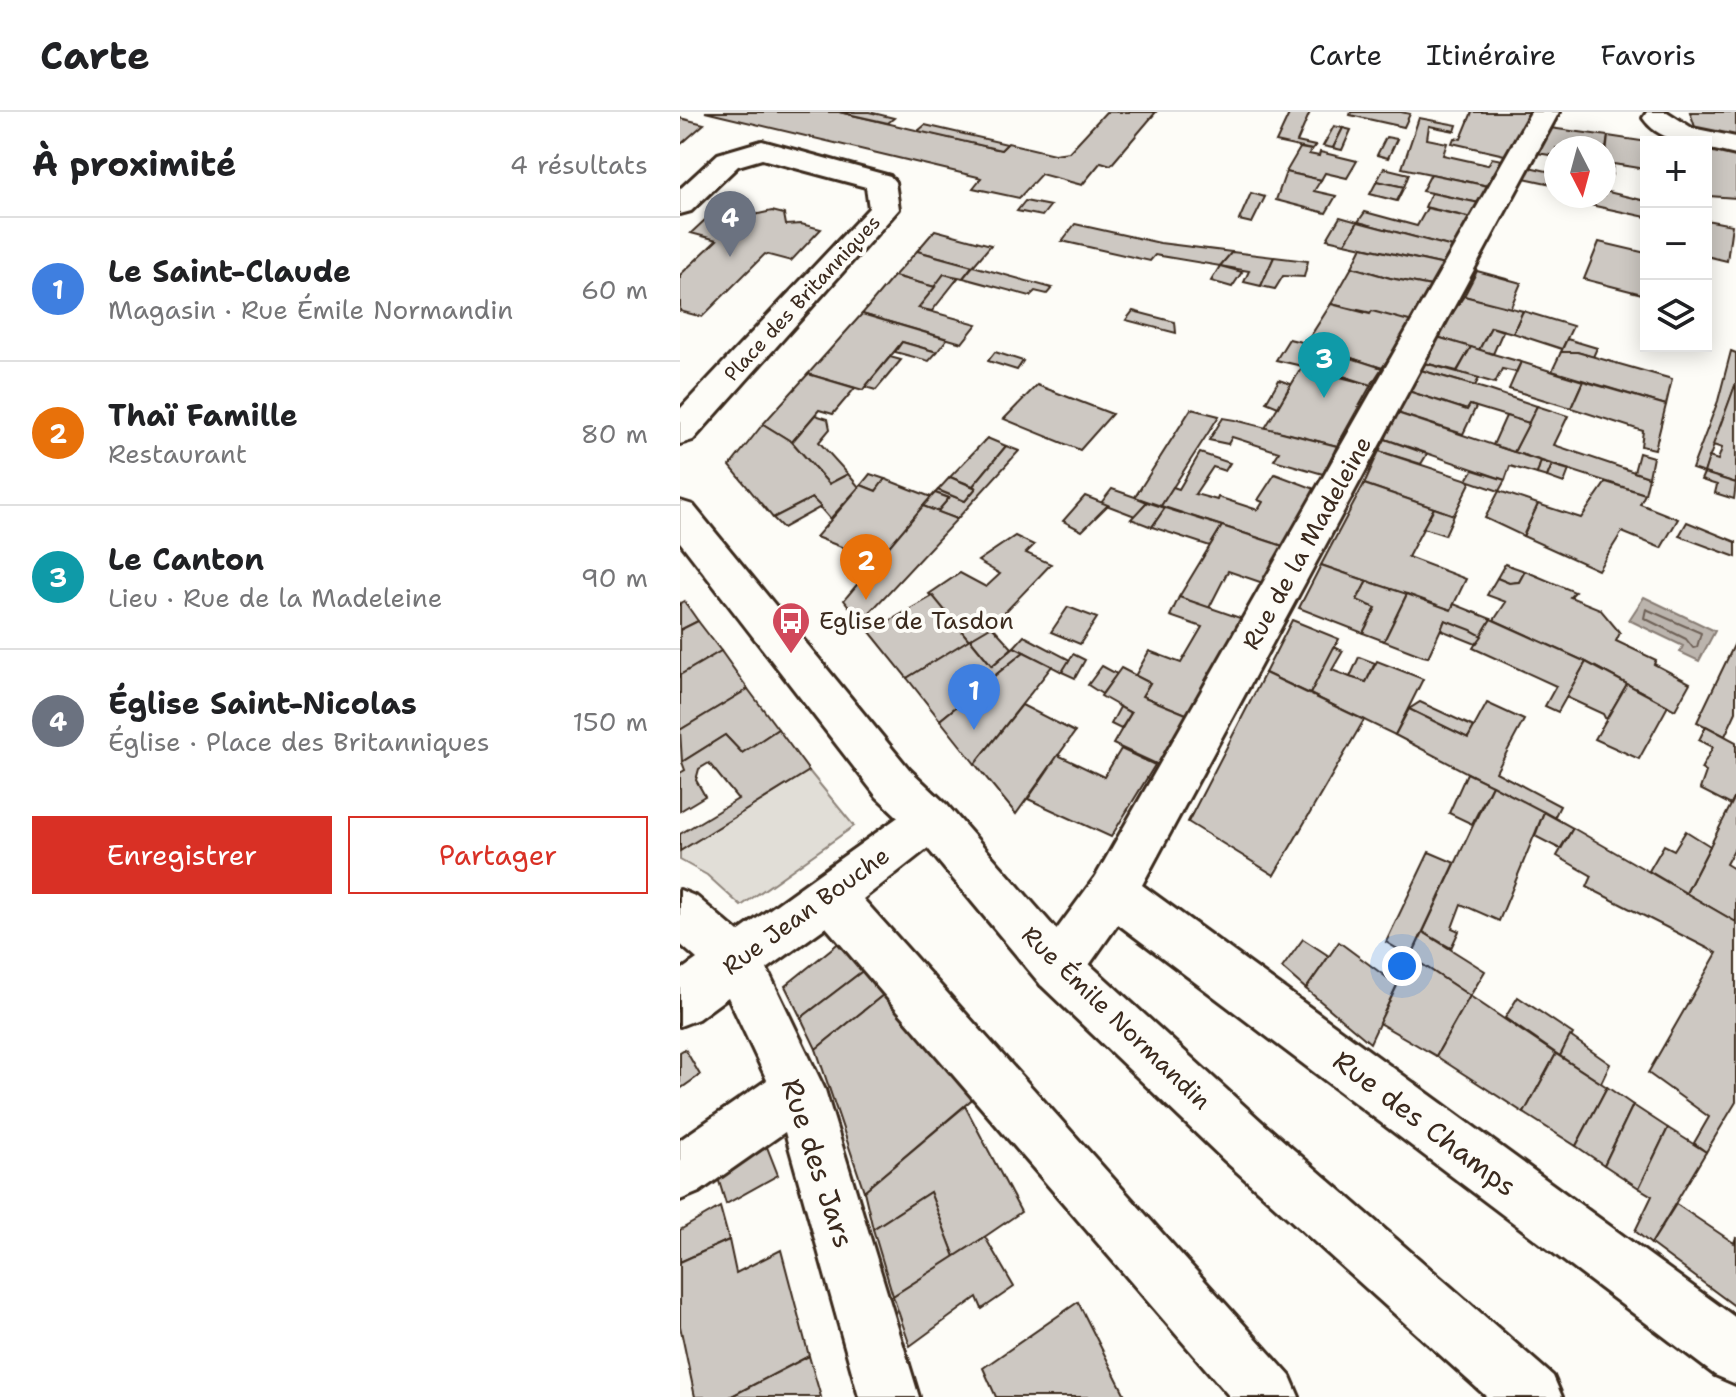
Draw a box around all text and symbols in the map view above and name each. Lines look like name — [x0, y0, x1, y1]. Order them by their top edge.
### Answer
text: Carte — [40, 30, 150, 81]
text: Carte — [1309, 36, 1382, 74]
text: Itinéraire — [1426, 36, 1556, 74]
text: Favoris — [1600, 36, 1696, 74]
north arrow — [1544, 136, 1616, 208]
map controls — [1640, 136, 1712, 352]
button: + — [1640, 136, 1712, 208]
text: À proximité — [32, 141, 236, 187]
text: 4 résultats — [510, 147, 648, 182]
pin: 4 — [704, 191, 756, 257]
button: − — [1640, 208, 1712, 280]
street label: Place des Britanniques — [718, 209, 886, 387]
text: Le Saint-Claude — [108, 251, 351, 292]
text: 1 — [52, 272, 64, 307]
text: 60 m — [581, 272, 648, 307]
button: layers — [1640, 280, 1712, 352]
text: Magasin · Rue Émile Normandin — [108, 292, 513, 327]
pin: 3 — [1298, 332, 1350, 398]
text: Thaï Famille — [108, 395, 298, 436]
text: 2 — [49, 416, 67, 451]
text: 80 m — [581, 416, 648, 451]
street label: Rue de la Madeleine — [1235, 431, 1379, 655]
text: Restaurant — [108, 436, 247, 471]
pin: 2 — [840, 534, 892, 600]
text: Le Canton — [108, 539, 264, 580]
text: 3 — [49, 560, 67, 595]
text: 90 m — [581, 560, 648, 595]
text: Lieu · Rue de la Madeleine — [108, 580, 442, 615]
bus stop icon: Eglise de Tasdon — [770, 600, 812, 655]
place label: Eglise de Tasdon — [819, 605, 1014, 637]
pin: 1 — [948, 664, 1000, 730]
text: Église Saint-Nicolas — [108, 683, 417, 724]
text: 4 — [49, 704, 67, 739]
text: 150 m — [572, 704, 648, 739]
text: Église · Place des Britanniques — [108, 724, 490, 759]
button: Enregistrer — [32, 816, 332, 894]
button: Partager — [348, 816, 648, 894]
street label: Rue Jean Bouche — [716, 840, 896, 982]
street label: Rue Émile Normandin — [1015, 919, 1217, 1117]
your location — [1382, 946, 1422, 986]
street label: Rue des Champs — [1325, 1041, 1525, 1205]
street label: Rue des Jars — [773, 1073, 863, 1253]

